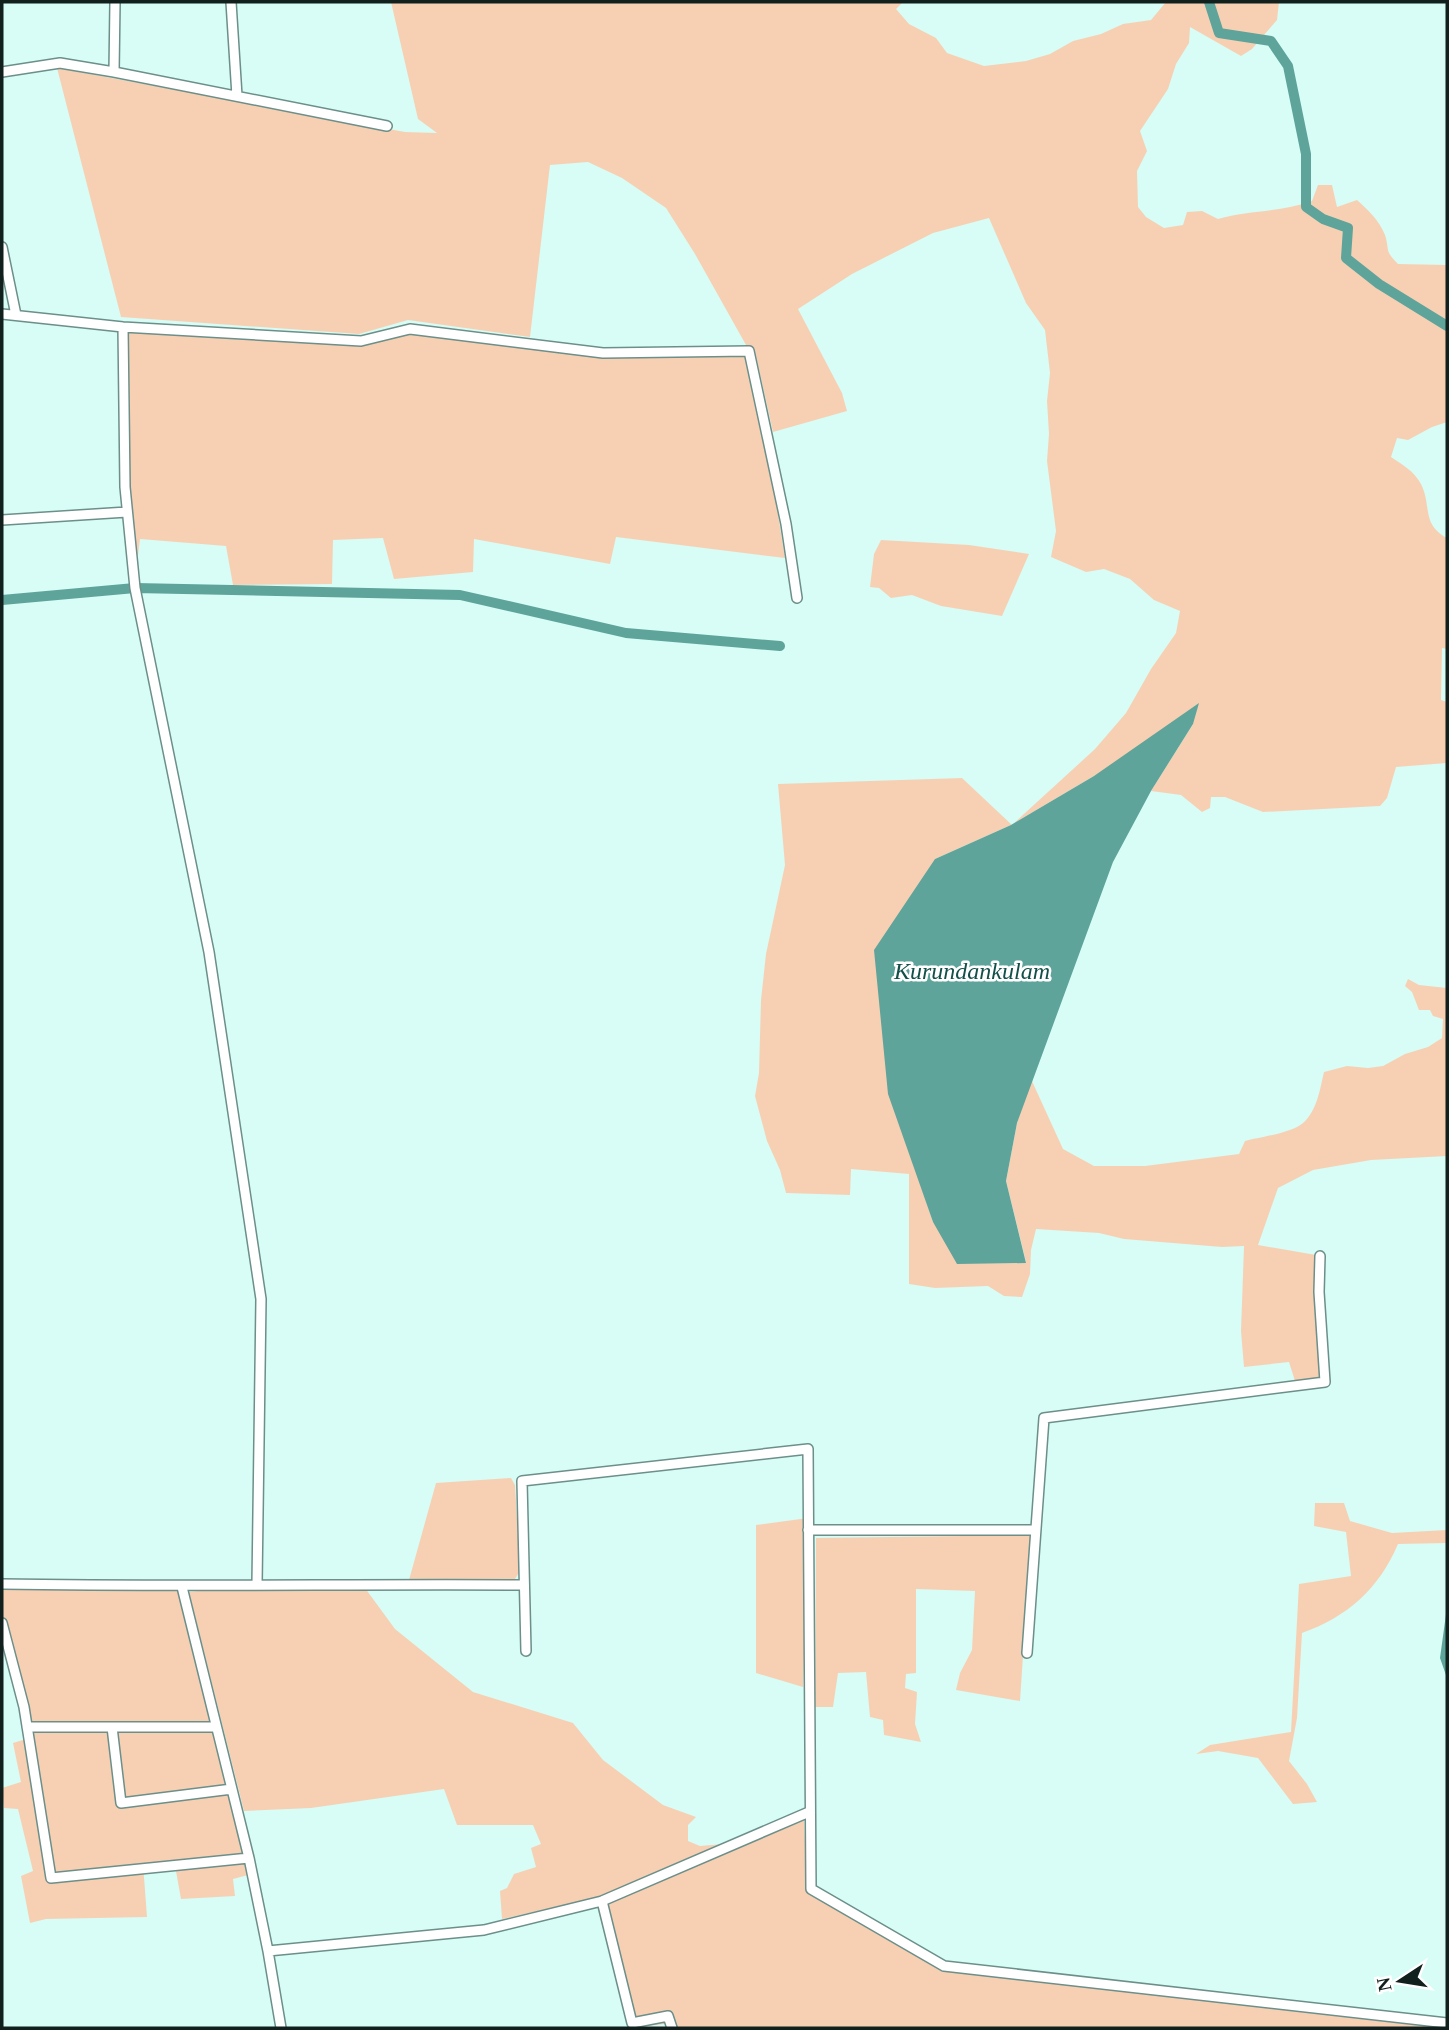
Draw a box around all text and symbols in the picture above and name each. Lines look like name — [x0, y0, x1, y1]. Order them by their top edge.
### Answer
water label: Kurundankulam — [893, 958, 1050, 984]
north arrow — [1365, 1946, 1435, 2016]
text: N — [1372, 1975, 1396, 1993]

